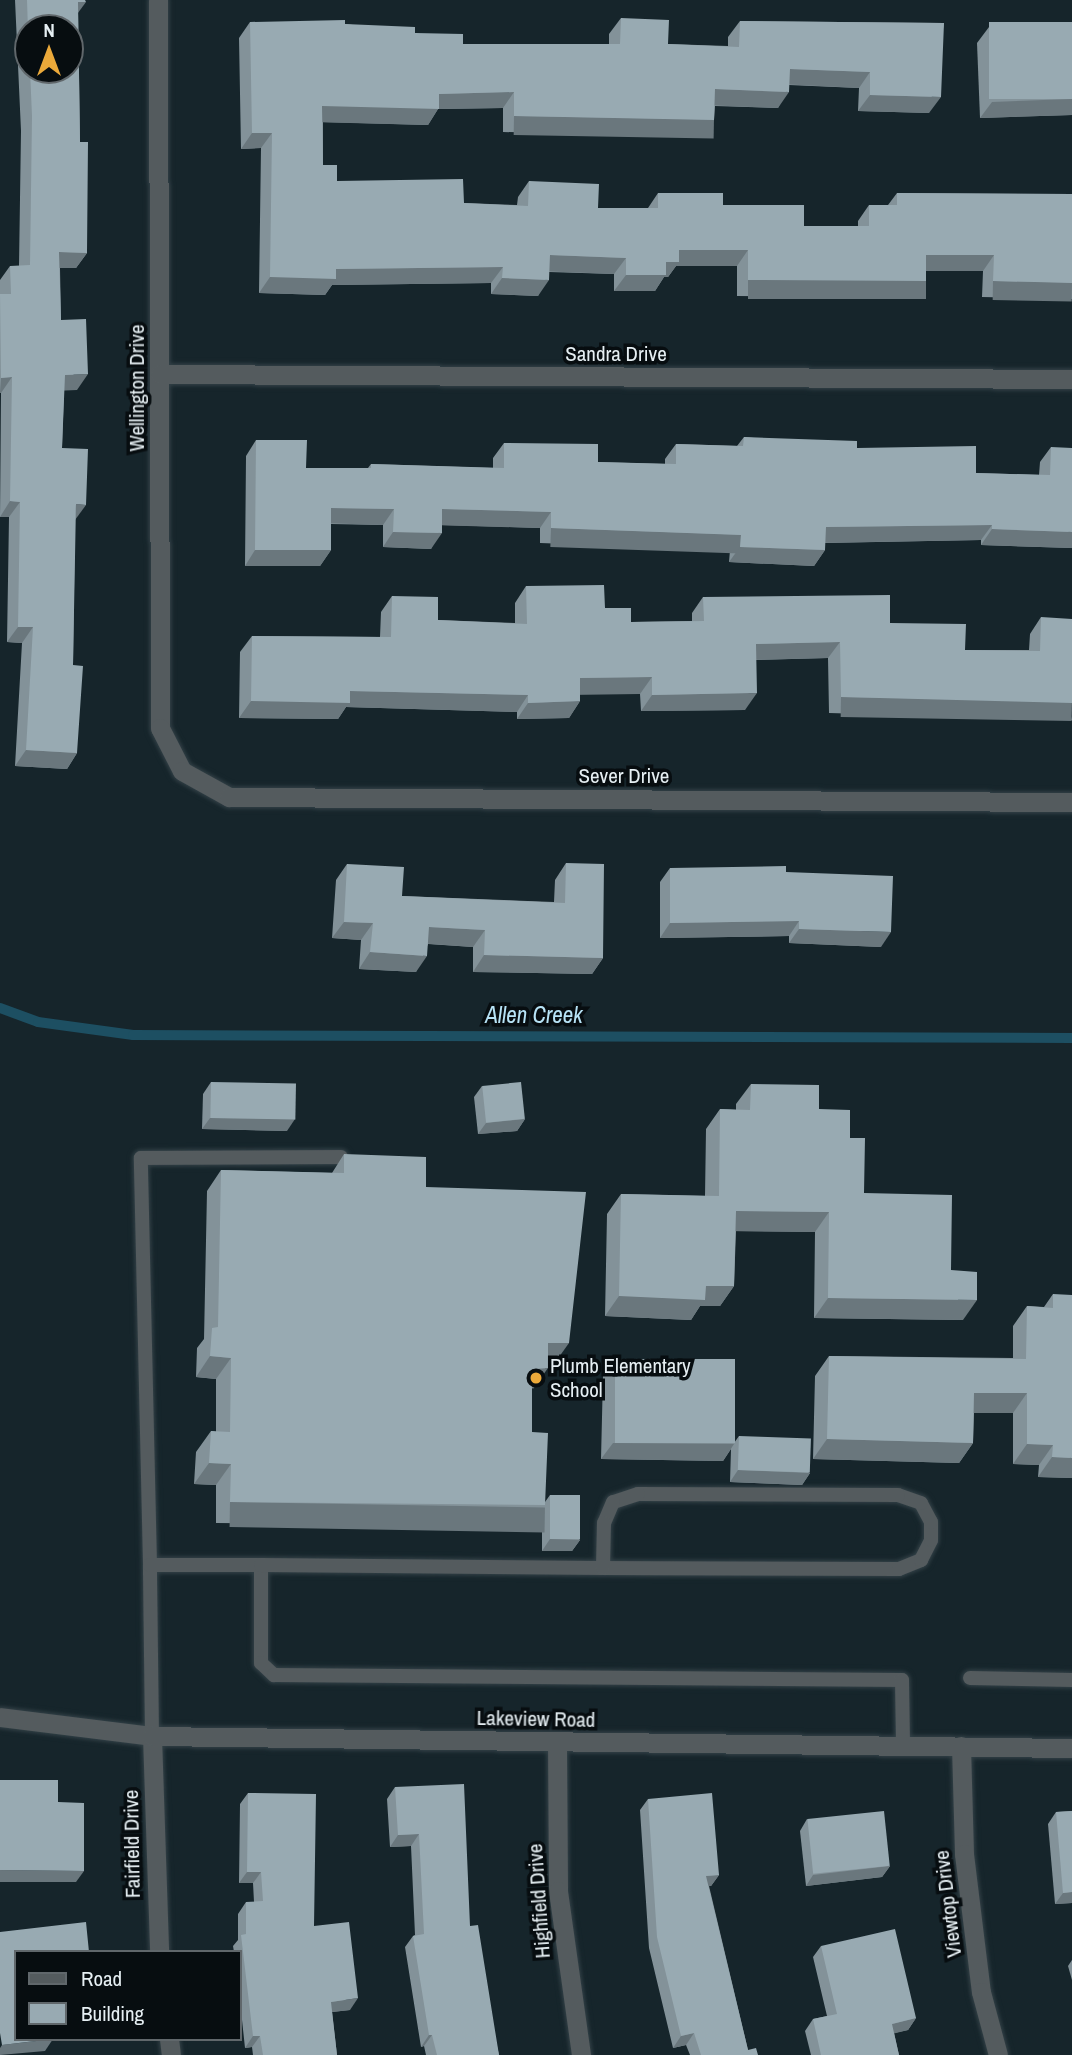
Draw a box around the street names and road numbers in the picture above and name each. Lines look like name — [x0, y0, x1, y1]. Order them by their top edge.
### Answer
street label: Wellington Drive — [124, 325, 150, 451]
street label: Sandra Drive — [565, 341, 667, 367]
street label: Sever Drive — [579, 763, 669, 789]
street label: Lakeview Road — [476, 1705, 596, 1733]
street label: Fairfield Drive — [118, 1790, 146, 1898]
street label: Highfield Drive — [522, 1843, 556, 1959]
street label: Viewtop Drive — [929, 1849, 967, 1959]

